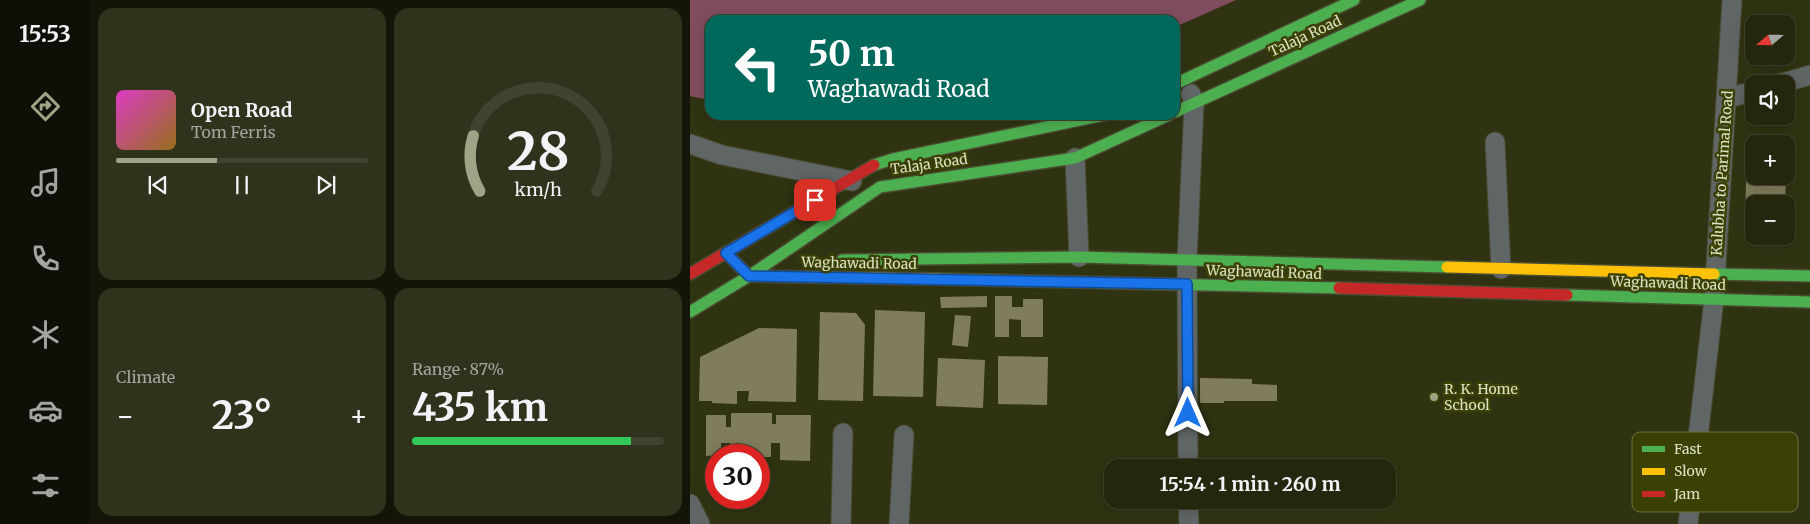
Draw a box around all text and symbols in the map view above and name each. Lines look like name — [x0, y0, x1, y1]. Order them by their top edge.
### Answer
street label: Talaja Road — [1266, 11, 1345, 61]
north arrow — [1745, 15, 1795, 65]
map controls — [1745, 15, 1795, 245]
text: 15:53 — [19, 20, 71, 48]
text: 50 m — [808, 32, 895, 76]
icon: left — [725, 35, 790, 100]
text: Waghawadi Road — [808, 75, 990, 103]
button: sound — [1745, 75, 1795, 125]
icon: directions — [28, 89, 63, 124]
street label: Kalubha to Parimal Road — [1707, 89, 1737, 256]
text: Open Road — [191, 98, 293, 122]
text: 28 — [507, 119, 569, 184]
text: Tom Ferris — [191, 122, 276, 142]
button: + — [1745, 135, 1795, 185]
street label: Talaja Road — [889, 150, 969, 178]
icon: music — [28, 165, 63, 200]
icon: previous — [144, 171, 172, 199]
icon: pause — [228, 171, 256, 199]
icon: next — [312, 171, 340, 199]
text: km/h — [514, 178, 562, 201]
pin — [794, 179, 836, 221]
icon: arrive — [801, 186, 829, 214]
button: − — [1745, 195, 1795, 245]
icon: phone — [28, 241, 63, 276]
street label: Waghawadi Road — [800, 253, 917, 273]
street label: Waghawadi Road — [1205, 261, 1323, 283]
street label: Waghawadi Road — [1609, 272, 1727, 294]
icon: climate — [28, 317, 63, 352]
text: Range · 87% — [412, 359, 504, 379]
text: Climate — [116, 367, 175, 387]
place label: R. K. Home School — [1444, 380, 1518, 414]
text: 435 km — [412, 384, 548, 431]
position arrow — [1161, 386, 1213, 438]
marker: R. K. Home School — [1428, 391, 1440, 403]
text: 23° — [212, 392, 272, 439]
icon: car — [28, 393, 63, 428]
text: − — [116, 398, 135, 434]
text: + — [349, 398, 368, 434]
legend — [1632, 432, 1798, 512]
text: Fast — [1674, 440, 1702, 458]
speed limit sign: 30 — [705, 444, 770, 509]
text: Slow — [1674, 462, 1707, 480]
icon: filters — [28, 468, 63, 503]
text: 15:54 · 1 min · 260 m — [1160, 472, 1341, 496]
text: Jam — [1673, 485, 1700, 503]

